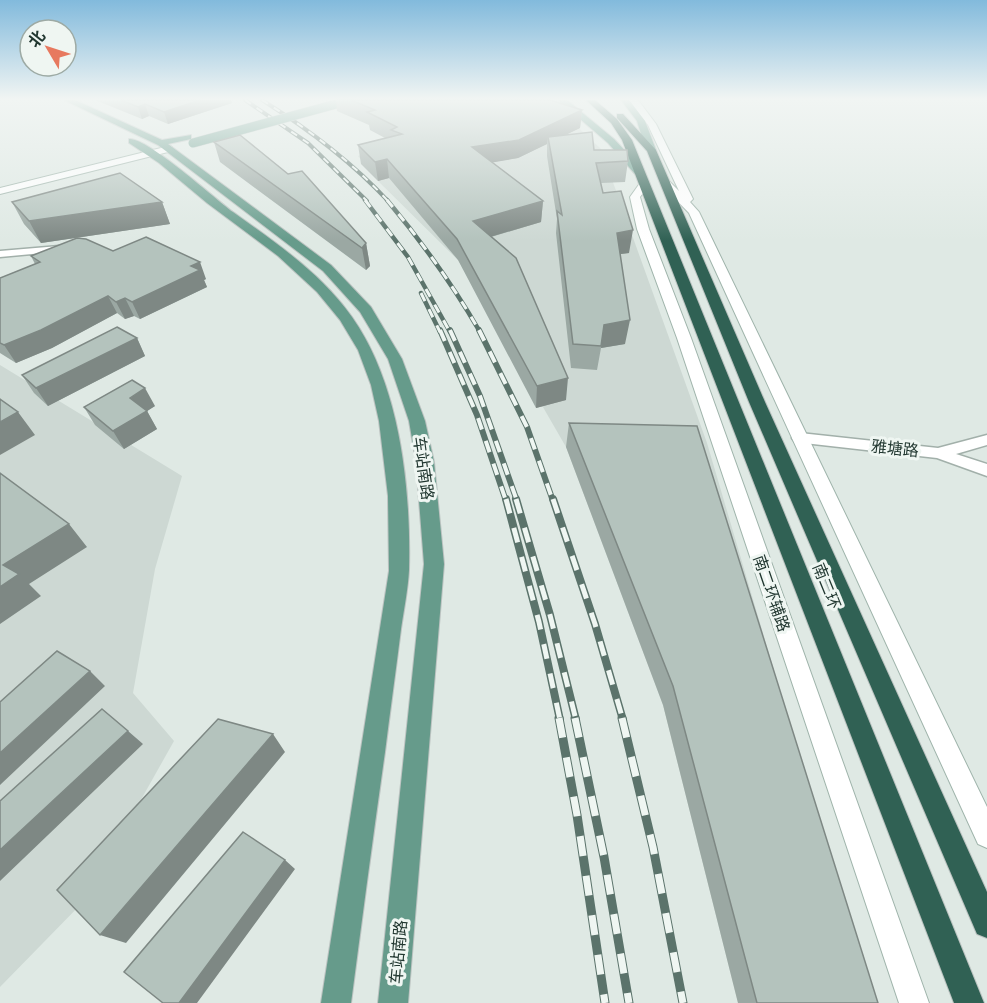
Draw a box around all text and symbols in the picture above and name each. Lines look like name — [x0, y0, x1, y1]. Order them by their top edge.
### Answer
north arrow — [18, 18, 78, 78]
text: 北 — [23, 25, 50, 52]
street label: 车站南路 — [409, 435, 439, 501]
street label: 雅塘路 — [870, 435, 920, 461]
street label: 南二环辅路 — [749, 552, 795, 634]
street label: 南二环 — [808, 560, 846, 612]
street label: 车站南路 — [384, 919, 412, 985]

